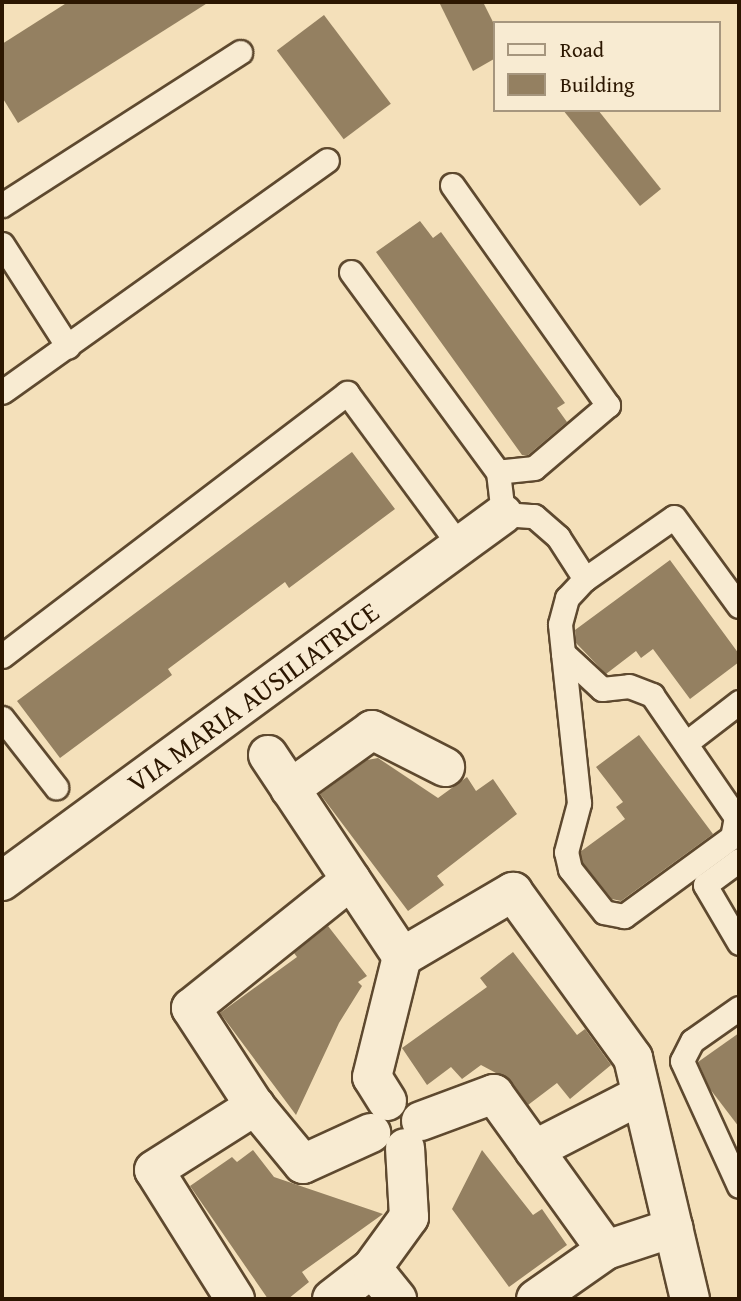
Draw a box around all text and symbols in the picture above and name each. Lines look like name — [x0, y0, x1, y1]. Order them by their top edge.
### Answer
legend — [492, 21, 720, 112]
text: Road — [560, 34, 604, 65]
text: Building — [560, 69, 634, 100]
street label: VIA MARIA AUSILIATRICE — [121, 595, 385, 799]

